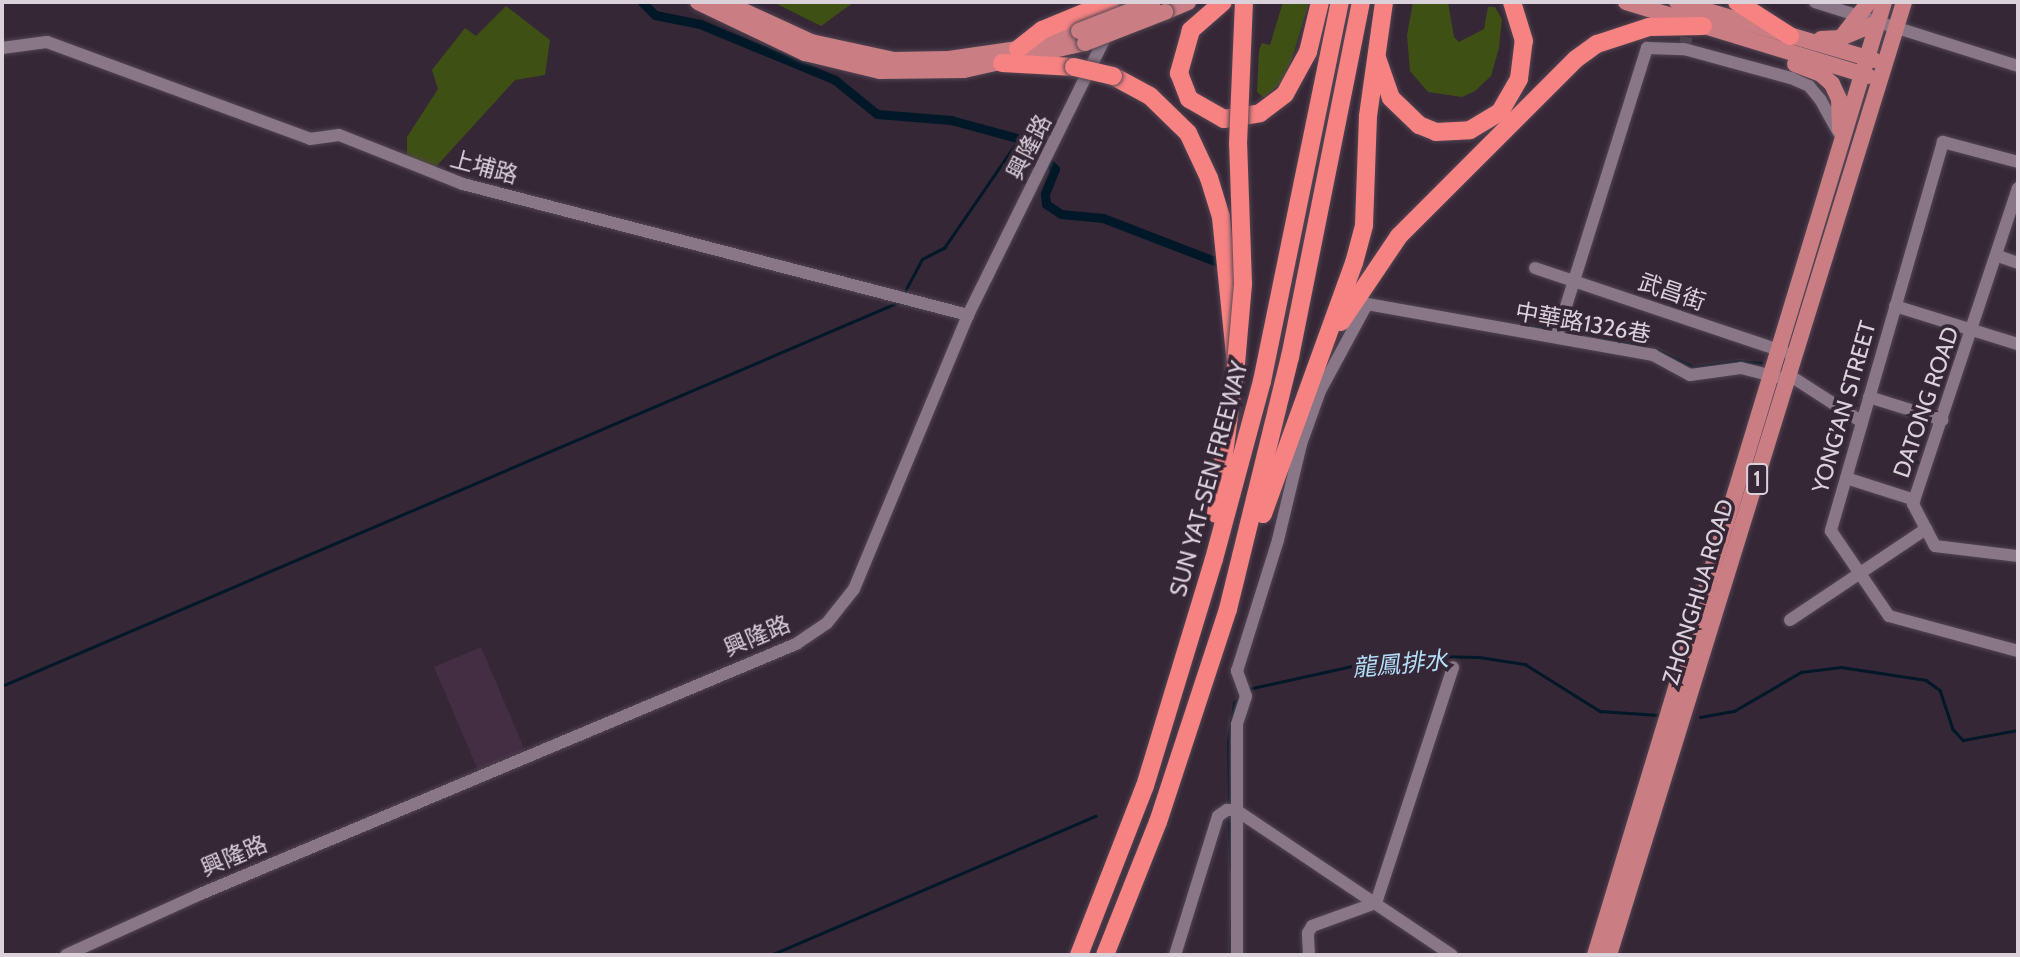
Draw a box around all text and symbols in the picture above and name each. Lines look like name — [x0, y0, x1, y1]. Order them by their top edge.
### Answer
street label: 興隆路 — [1001, 110, 1057, 184]
street label: 上埔路 — [447, 145, 521, 189]
street label: 武昌街 — [1635, 268, 1709, 316]
street label: 中華路1326巷 — [1513, 298, 1653, 348]
street label: YONG’AN STREET — [1806, 318, 1882, 496]
street label: DATONG ROAD — [1887, 323, 1965, 481]
street label: SUN YAT-SEN FREEWAY — [1164, 358, 1254, 600]
road number: 1 — [1745, 462, 1769, 496]
street label: ZHONGHUA ROAD — [1657, 496, 1739, 688]
street label: 興隆路 — [720, 610, 794, 662]
water label: 龍鳳排水 — [1351, 645, 1449, 683]
street label: 興隆路 — [197, 830, 271, 882]

